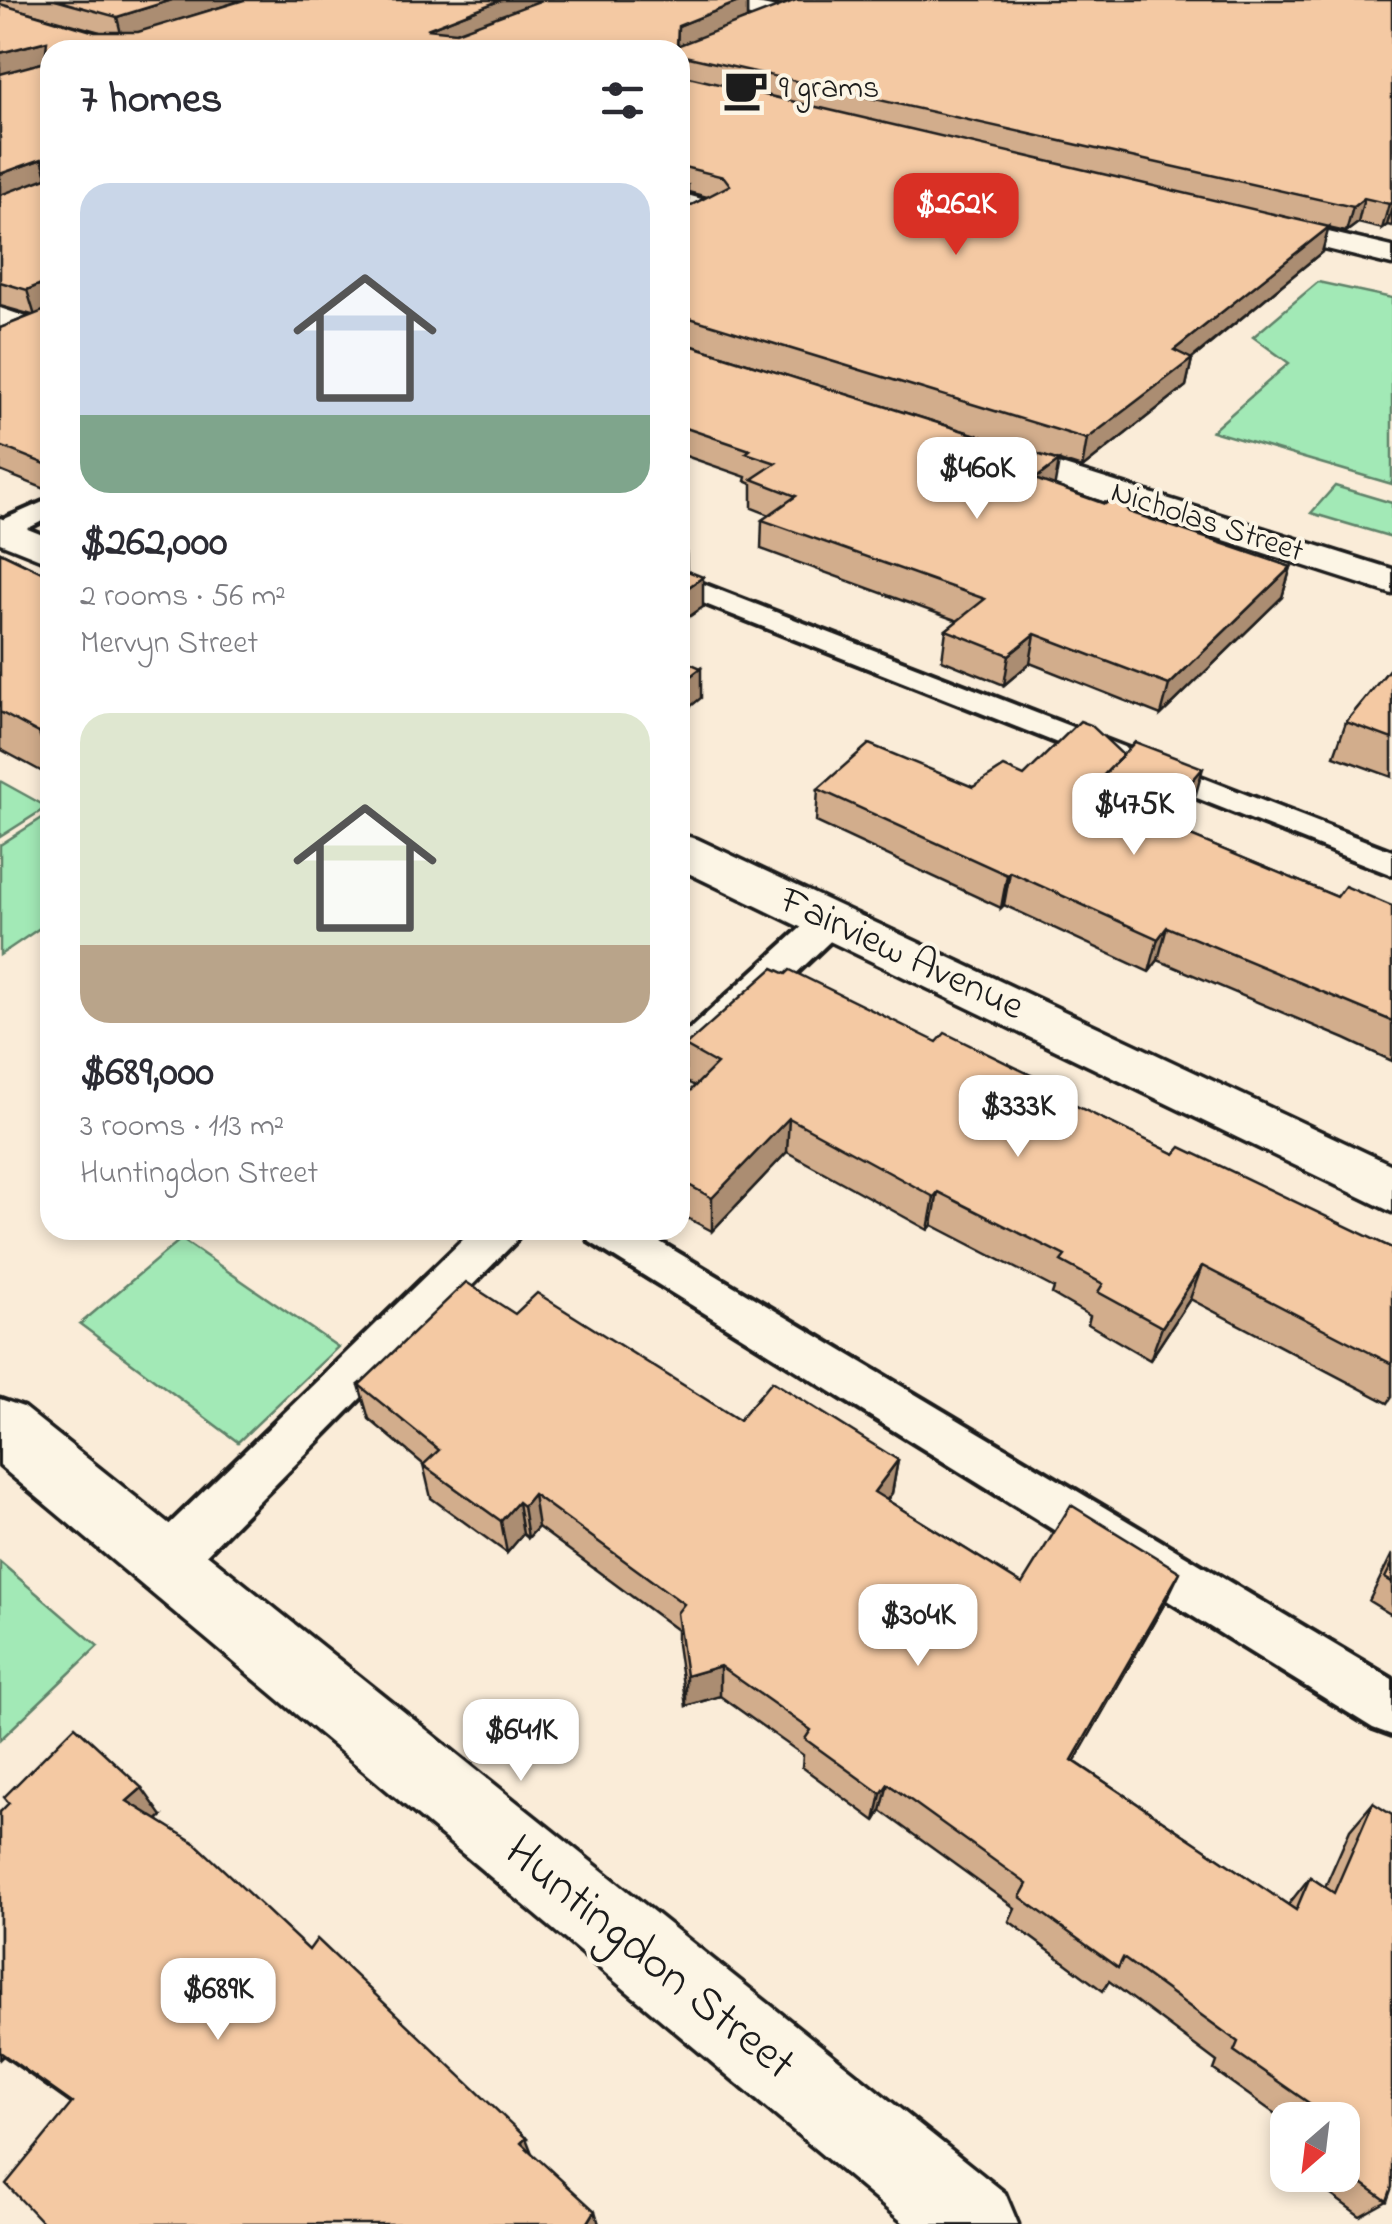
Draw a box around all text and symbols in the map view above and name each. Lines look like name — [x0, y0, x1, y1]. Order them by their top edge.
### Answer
cafe icon: 9 grams — [722, 65, 770, 113]
place label: 9 grams — [779, 66, 879, 113]
text: 7 homes — [80, 70, 222, 131]
icon: filters — [595, 73, 650, 128]
pin: $262K — [886, 173, 1026, 258]
text: $262K — [916, 182, 996, 229]
icon: home — [275, 248, 455, 428]
pin: $460K — [907, 437, 1047, 522]
text: $460K — [939, 446, 1015, 493]
street label: Nicholas Street — [1105, 470, 1310, 576]
text: $262,000 — [80, 513, 227, 574]
text: 2 rooms · 56 m² — [80, 574, 286, 621]
text: Mervyn Street — [80, 621, 258, 668]
pin: $475K — [1064, 773, 1204, 858]
icon: home — [275, 778, 455, 958]
text: $475K — [1094, 782, 1174, 829]
street label: Fairview Avenue — [768, 872, 1033, 1037]
text: $689,000 — [80, 1043, 214, 1104]
pin: $333K — [948, 1075, 1088, 1160]
text: $333K — [981, 1084, 1055, 1131]
text: 3 rooms · 113 m² — [80, 1104, 284, 1151]
text: Huntingdon Street — [80, 1151, 318, 1198]
pin: $304K — [848, 1584, 988, 1669]
text: $304K — [880, 1593, 956, 1640]
pin: $641K — [451, 1699, 591, 1784]
text: $641K — [485, 1708, 557, 1755]
street label: Huntingdon Street — [487, 1819, 810, 2099]
pin: $689K — [148, 1958, 288, 2043]
text: $689K — [183, 1967, 253, 2014]
north arrow — [1270, 2102, 1360, 2192]
map controls — [1270, 2102, 1360, 2192]

